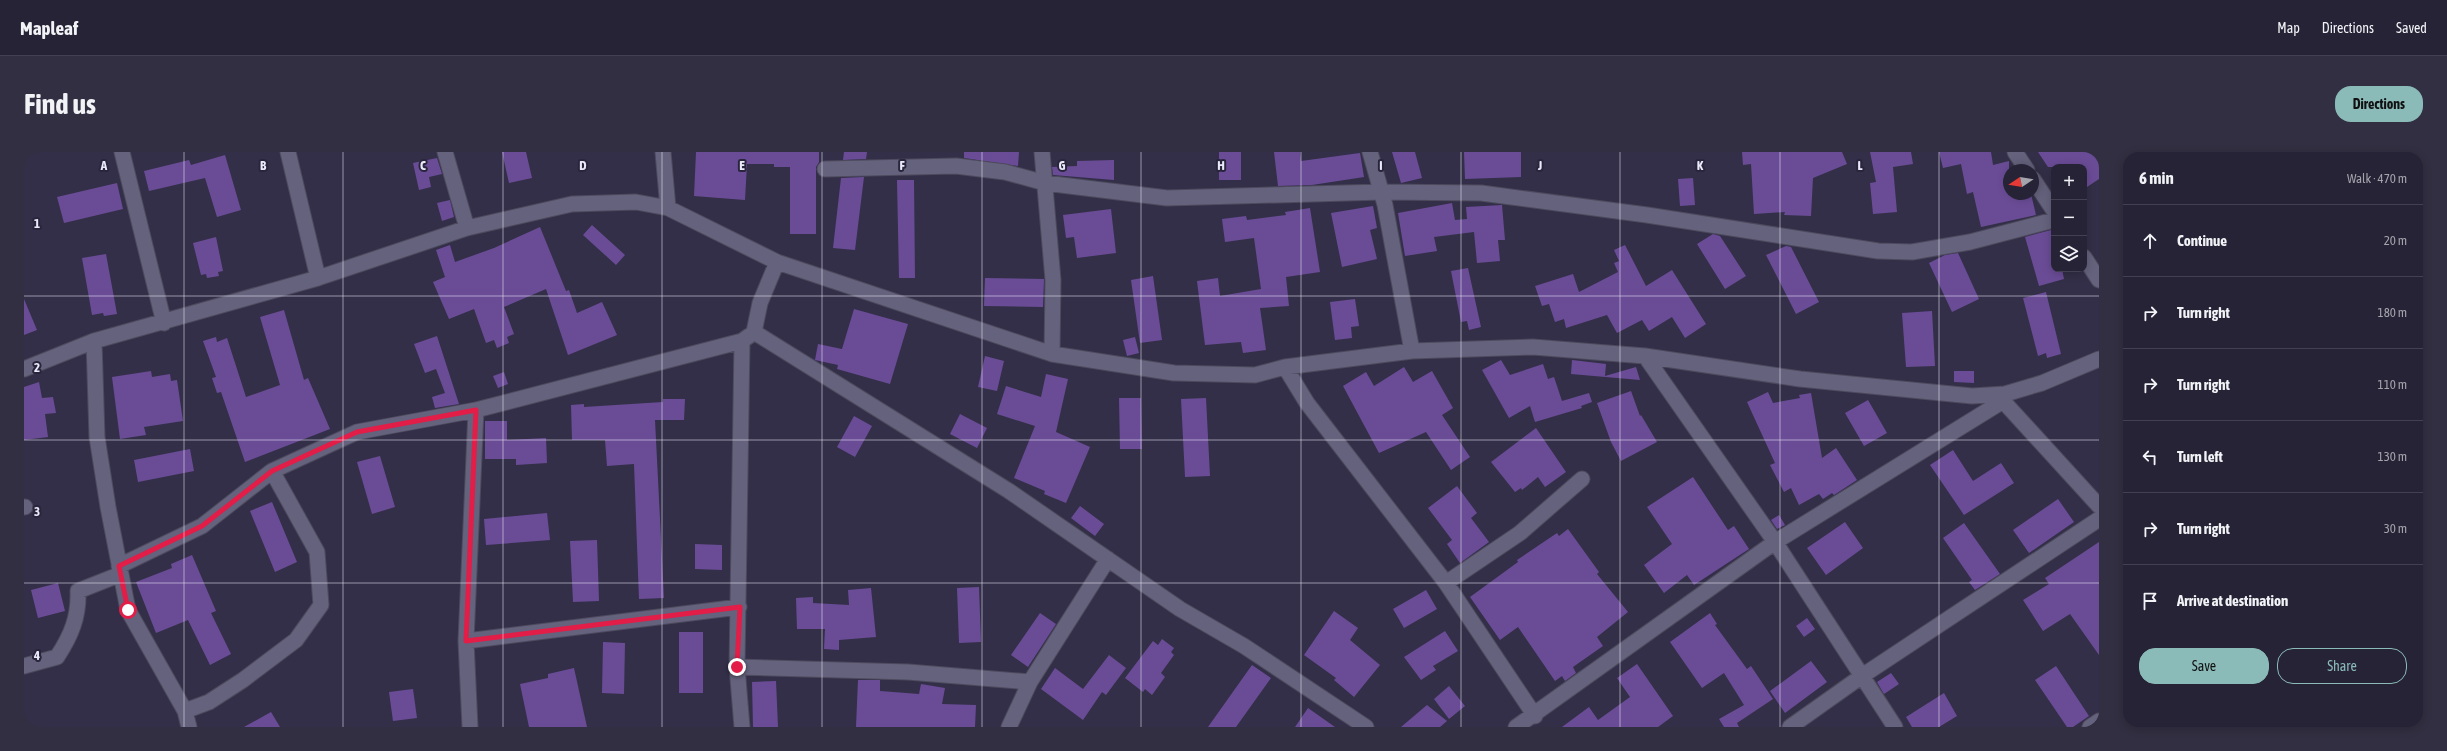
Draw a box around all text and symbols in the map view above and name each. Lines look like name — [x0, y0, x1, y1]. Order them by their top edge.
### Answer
text: Mapleaf — [20, 17, 78, 39]
text: Map — [2277, 20, 2300, 36]
text: Directions — [2322, 20, 2374, 36]
text: Saved — [2396, 20, 2427, 36]
button: Directions — [2335, 86, 2423, 122]
text: Find us — [24, 88, 96, 120]
text: A — [100, 158, 108, 173]
text: B — [260, 158, 267, 173]
text: C — [420, 158, 426, 173]
text: D — [579, 158, 587, 173]
text: E — [739, 158, 745, 173]
text: F — [899, 158, 905, 173]
text: G — [1059, 158, 1066, 173]
text: H — [1217, 158, 1225, 173]
text: I — [1379, 158, 1383, 173]
text: J — [1537, 158, 1542, 173]
text: K — [1697, 158, 1704, 173]
text: L — [1857, 158, 1863, 173]
north arrow — [2003, 164, 2039, 200]
map controls — [2051, 164, 2087, 272]
button: + — [2051, 164, 2087, 200]
text: 6 min — [2139, 168, 2174, 188]
text: Walk · 470 m — [2347, 171, 2407, 186]
button: − — [2051, 200, 2087, 236]
text: 1 — [34, 216, 40, 231]
icon: ahead — [2139, 230, 2161, 252]
text: Continue — [2177, 232, 2227, 249]
text: 20 m — [2384, 233, 2407, 248]
button: layers — [2051, 236, 2087, 272]
icon: right — [2139, 302, 2161, 324]
text: Turn right — [2177, 304, 2230, 321]
text: 180 m — [2378, 305, 2407, 320]
text: 2 — [34, 360, 40, 375]
icon: right — [2139, 374, 2161, 396]
text: Turn right — [2177, 376, 2230, 393]
text: 110 m — [2378, 377, 2407, 392]
icon: left — [2139, 446, 2161, 468]
text: Turn left — [2177, 448, 2223, 465]
text: 130 m — [2378, 449, 2407, 464]
text: 3 — [34, 504, 40, 519]
icon: right — [2139, 518, 2161, 540]
text: Turn right — [2177, 520, 2230, 537]
text: 30 m — [2384, 521, 2407, 536]
icon: arrive — [2139, 590, 2161, 612]
text: Arrive at destination — [2177, 592, 2288, 609]
route start — [119, 601, 137, 619]
text: 4 — [33, 648, 40, 663]
button: Save — [2139, 648, 2269, 684]
button: Share — [2277, 648, 2407, 684]
route end — [728, 658, 746, 676]

